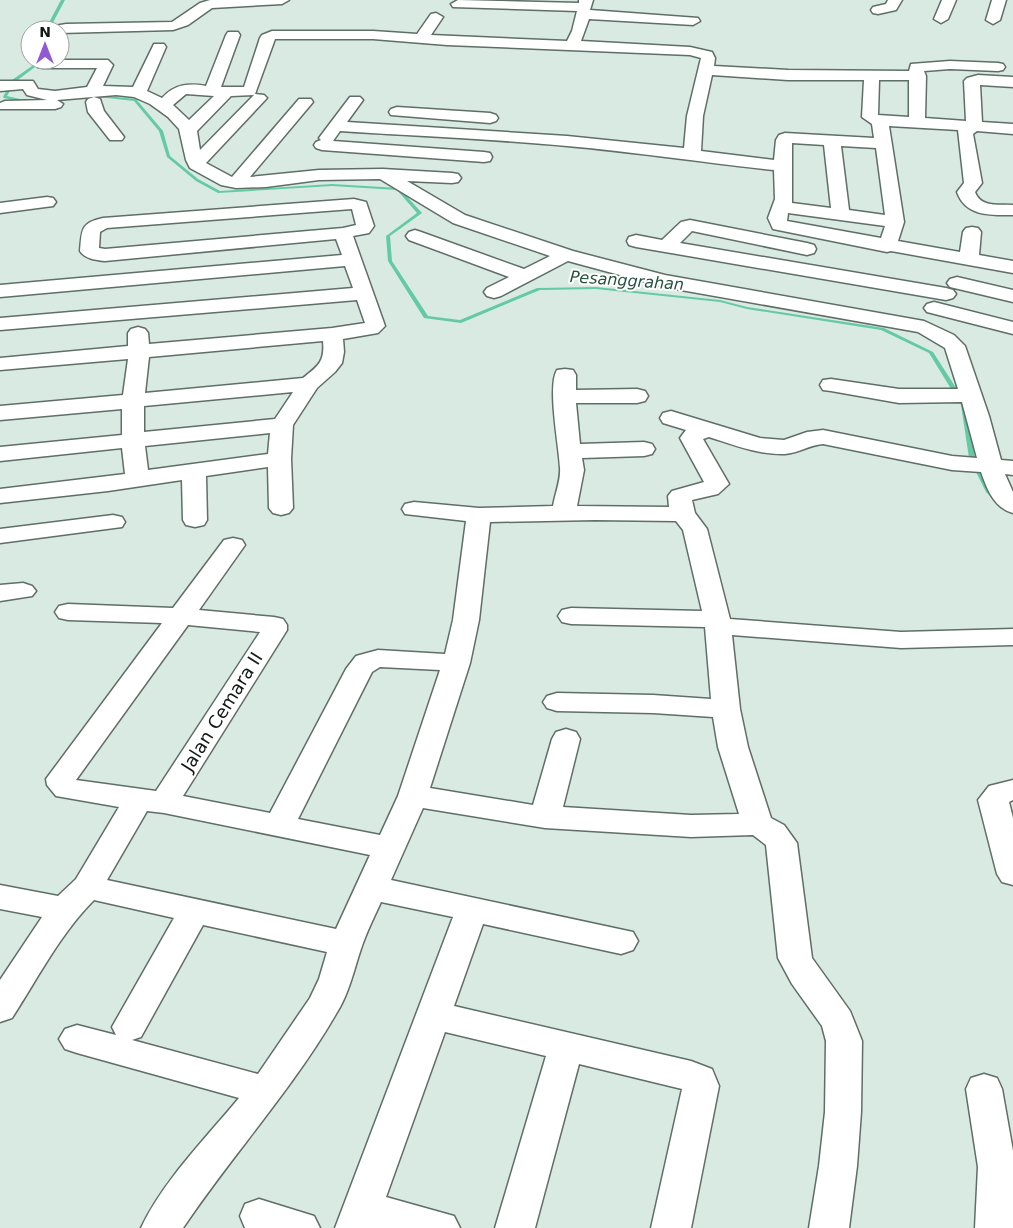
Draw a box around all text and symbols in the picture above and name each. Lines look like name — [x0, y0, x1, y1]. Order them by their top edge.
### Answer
north arrow — [20, 20, 70, 70]
text: N — [39, 24, 51, 40]
water label: Pesanggrahan — [569, 267, 685, 294]
street label: Jalan Cemara II — [176, 648, 267, 776]

